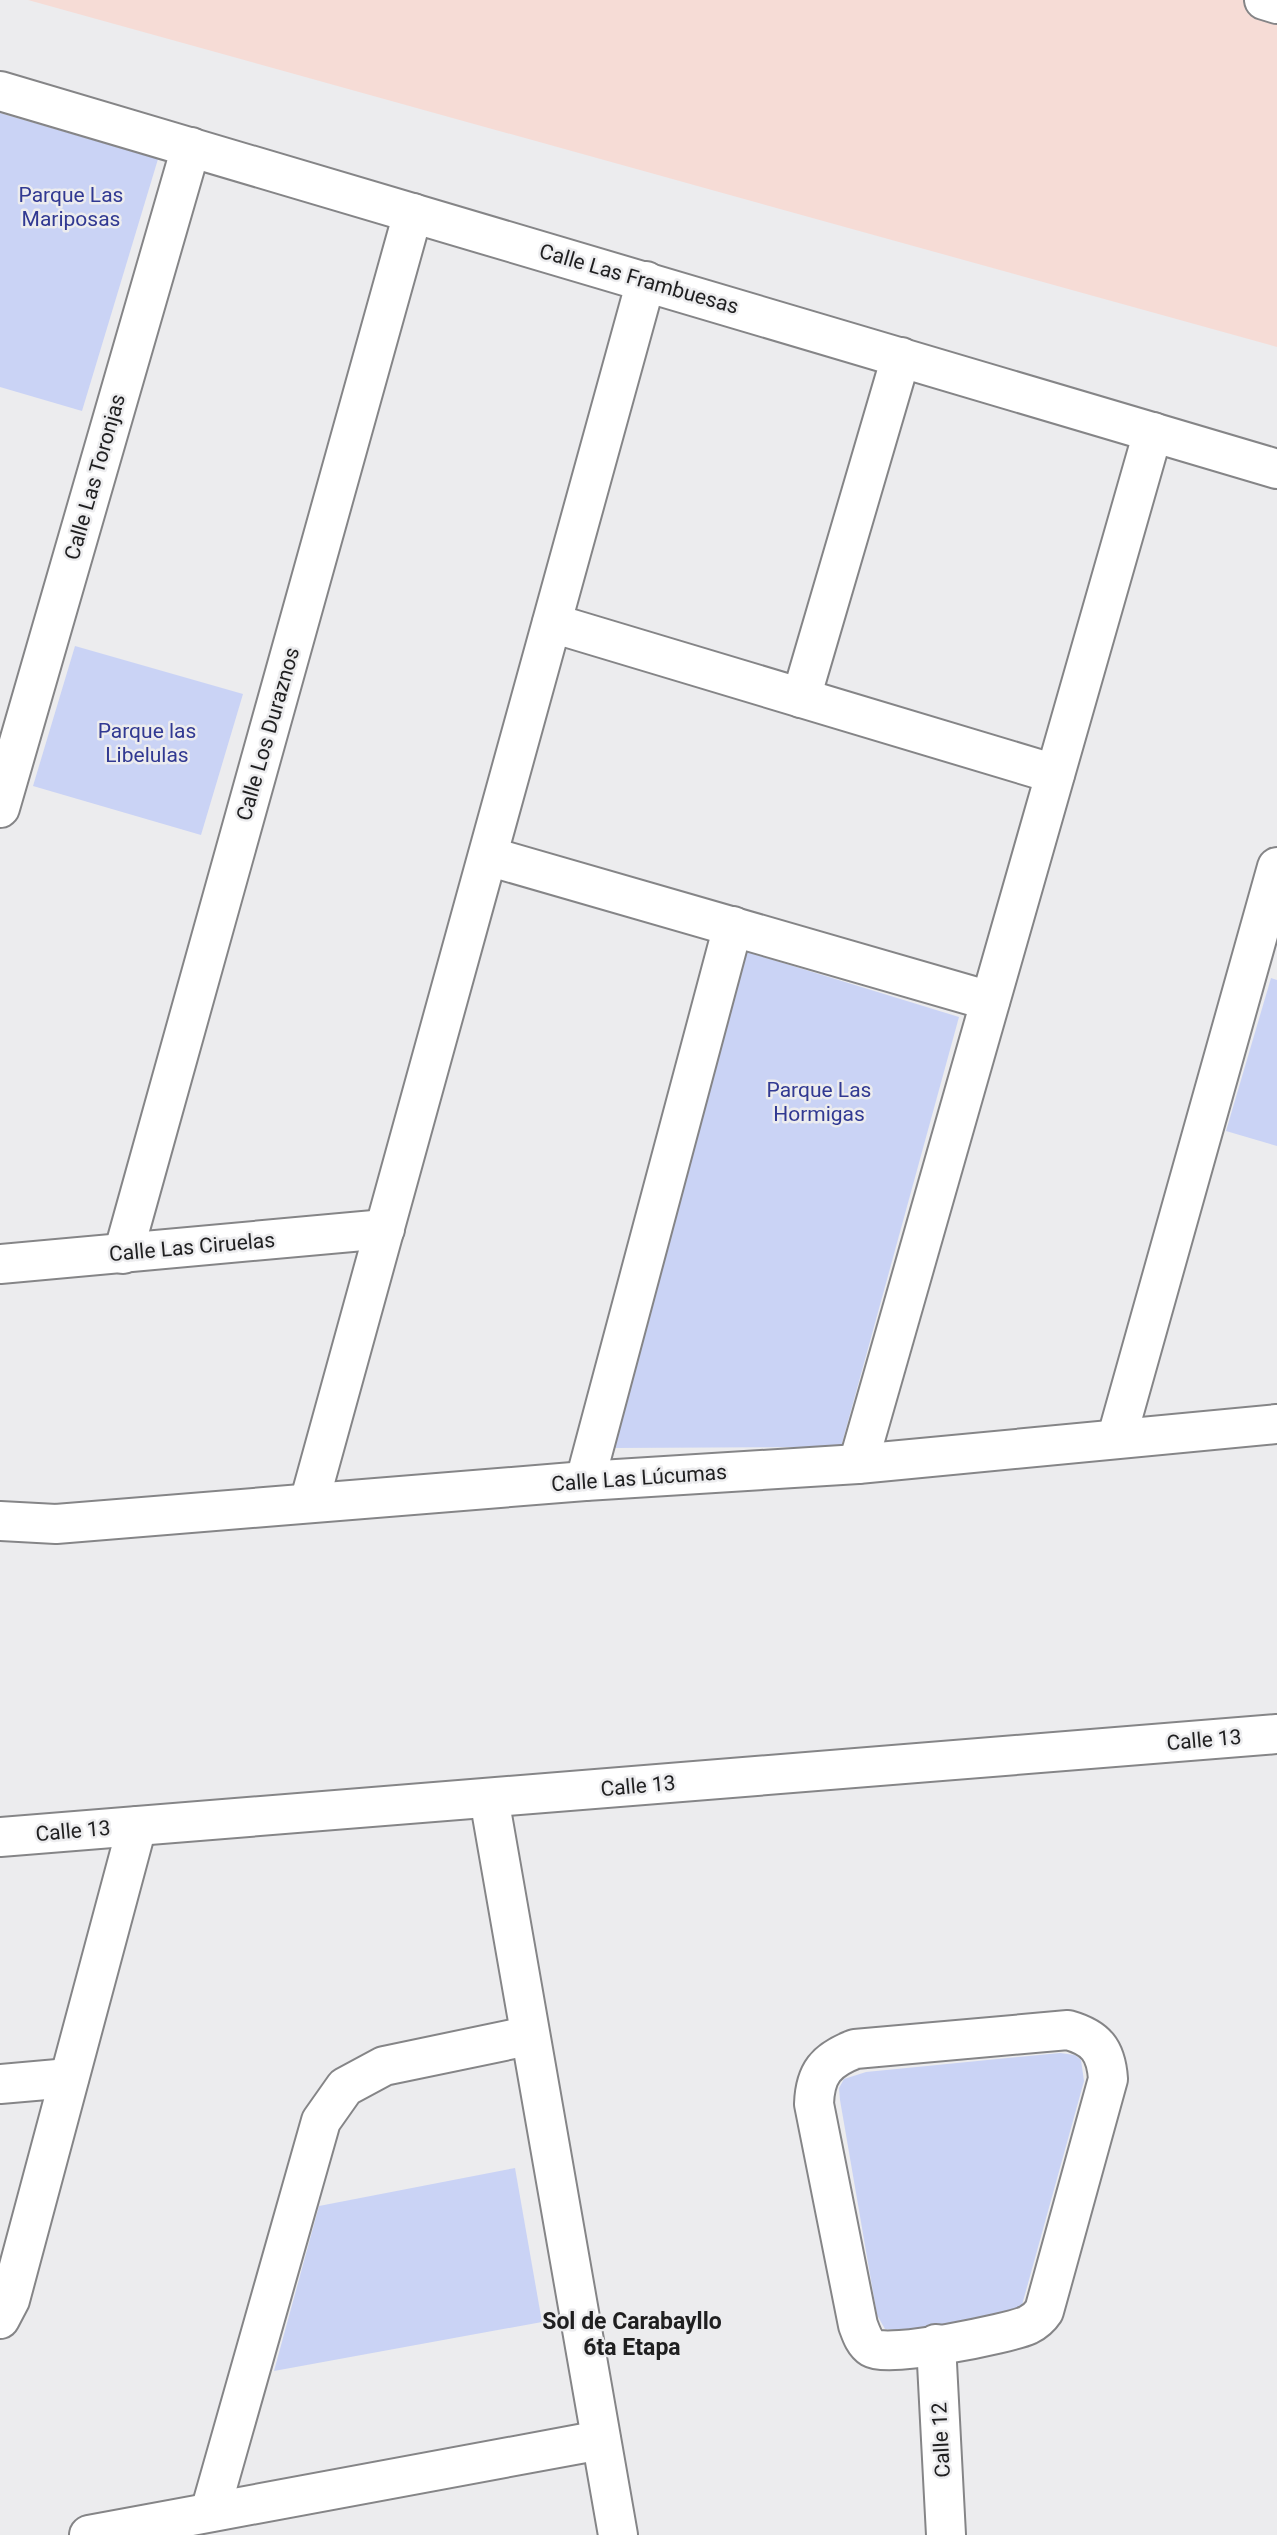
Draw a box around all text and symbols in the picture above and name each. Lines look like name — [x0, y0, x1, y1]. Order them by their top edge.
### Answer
park label: Parque Las Mariposas — [19, 183, 123, 231]
street label: Calle Las Frambuesas — [537, 239, 741, 319]
street label: Calle Las Toronjas — [60, 391, 130, 563]
street label: Calle Los Duraznos — [232, 645, 304, 823]
park label: Parque las Libelulas — [98, 719, 196, 767]
park label: Parque Las Hormigas — [767, 1078, 871, 1126]
street label: Calle Las Ciruelas — [108, 1228, 276, 1266]
street label: Calle Las Lúcumas — [550, 1460, 728, 1496]
street label: Calle 13 — [1165, 1725, 1243, 1755]
street label: Calle 13 — [599, 1771, 677, 1801]
street label: Calle 13 — [34, 1816, 112, 1846]
district label: Sol de Carabayllo 6ta Etapa — [542, 2308, 722, 2361]
street label: Calle 12 — [927, 2402, 955, 2478]

